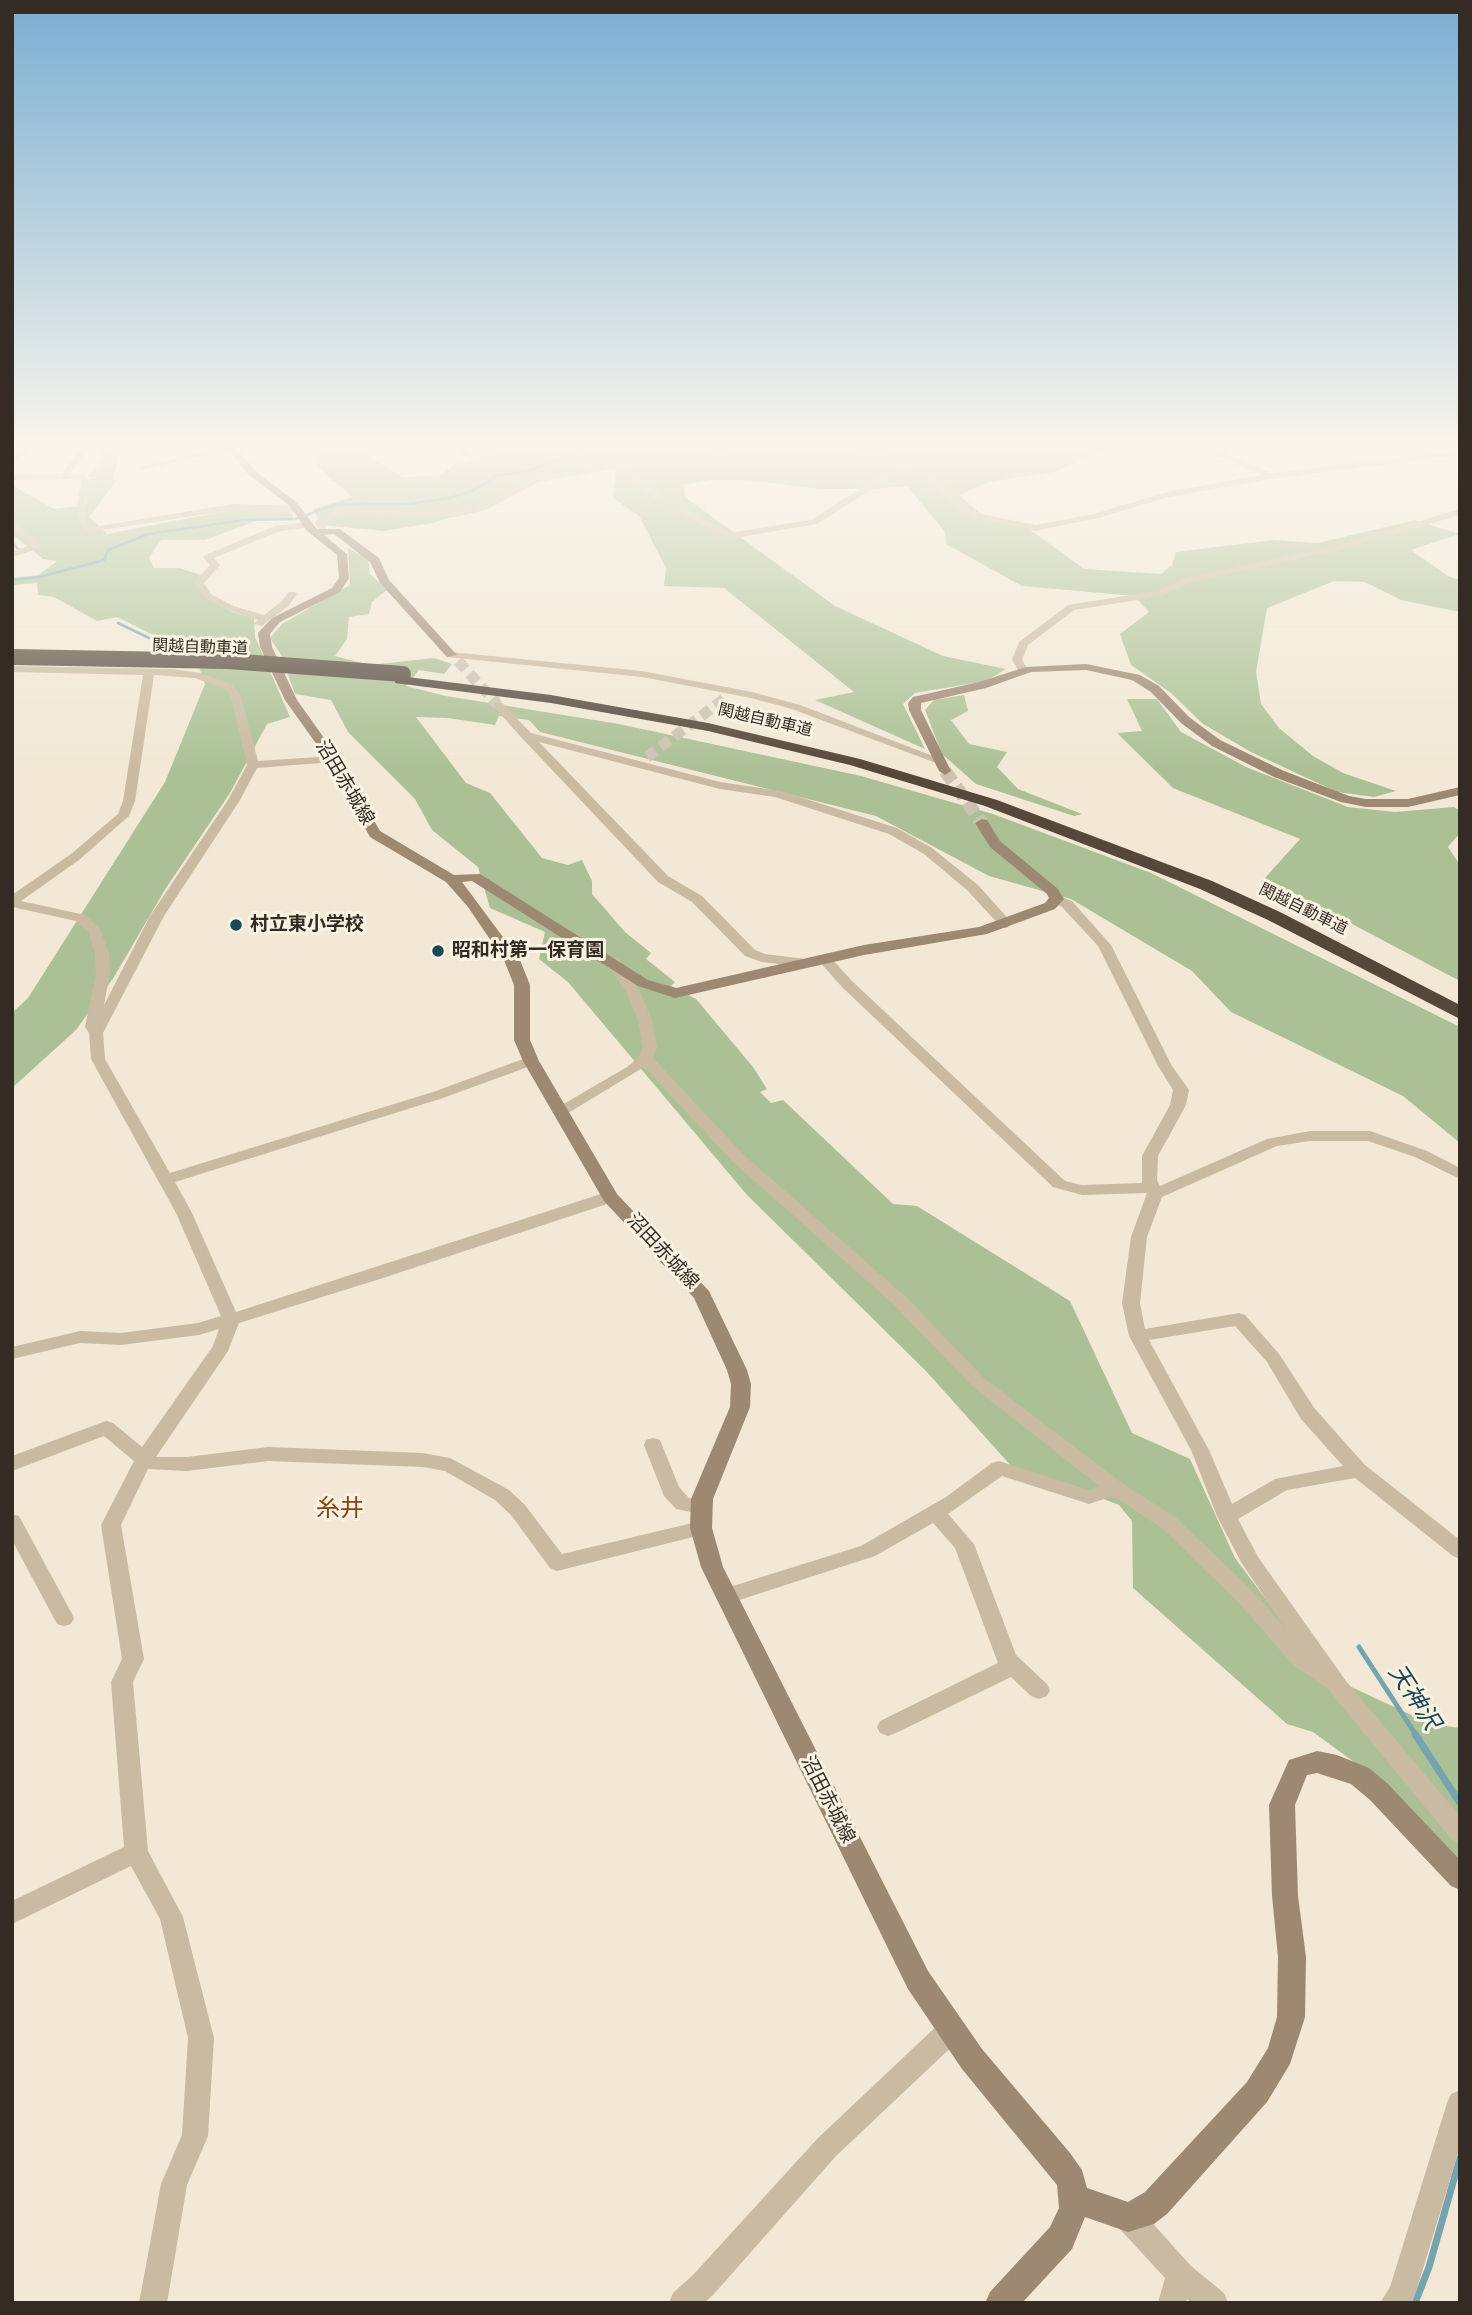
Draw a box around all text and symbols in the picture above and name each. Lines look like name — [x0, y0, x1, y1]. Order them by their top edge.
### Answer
street label: 関越自動車道 — [152, 637, 248, 659]
street label: 関越自動車道 — [716, 701, 814, 741]
street label: 沼田赤城線 — [310, 736, 378, 830]
street label: 関越自動車道 — [1256, 880, 1350, 940]
place label: 村立東小学校 — [250, 914, 364, 936]
marker: 村立東小学校 — [228, 917, 244, 933]
place label: 昭和村第一保育園 — [452, 940, 604, 962]
marker: 昭和村第一保育園 — [430, 943, 446, 959]
street label: 沼田赤城線 — [621, 1209, 703, 1295]
district label: 糸井 — [316, 1496, 364, 1524]
water label: 天神沢 — [1381, 1660, 1445, 1736]
street label: 沼田赤城線 — [795, 1753, 859, 1847]

